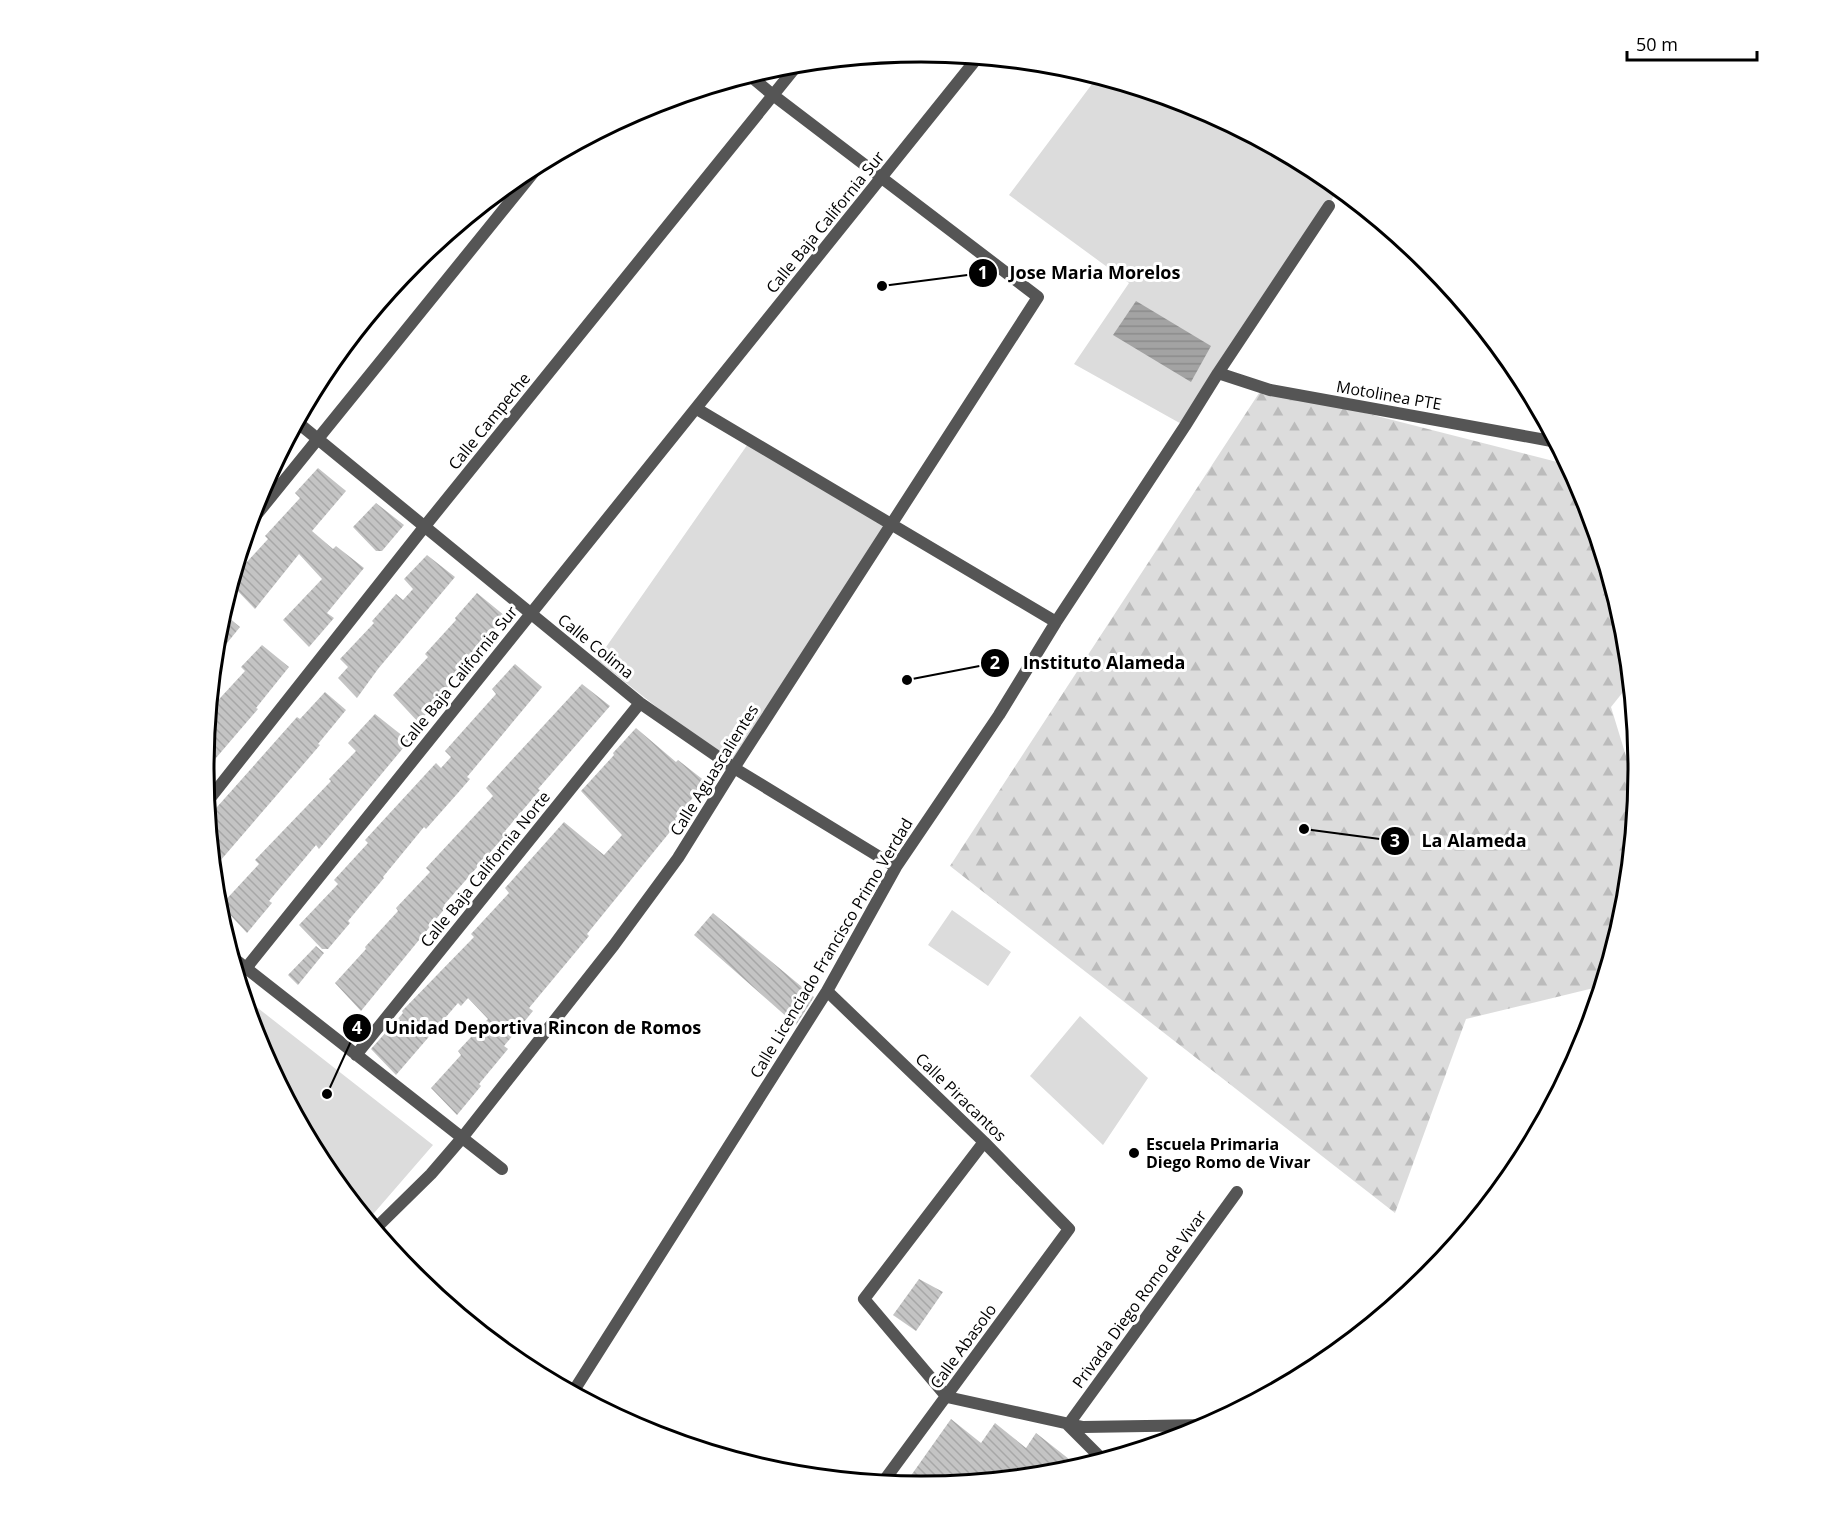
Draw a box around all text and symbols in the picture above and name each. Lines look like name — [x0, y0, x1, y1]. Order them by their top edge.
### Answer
scale bar — [1627, 24, 1758, 62]
text: 50 m — [1636, 32, 1678, 56]
street label: Calle Baja California Sur — [761, 146, 890, 298]
callout: Jose Maria Morelos — [968, 255, 1193, 291]
text: 1 — [978, 260, 988, 284]
text: Jose Maria Morelos — [1008, 260, 1181, 284]
street label: Calle Campeche — [443, 368, 535, 474]
street label: Motolinea PTE — [1335, 375, 1443, 415]
street label: Calle Baja California Sur — [394, 601, 523, 753]
street label: Calle Colima — [553, 609, 639, 683]
callout: Instituto Alameda — [980, 645, 1197, 681]
text: 2 — [990, 650, 1000, 674]
text: Instituto Alameda — [1023, 650, 1185, 674]
street label: Calle Aguascalientes — [665, 700, 763, 840]
street label: Calle Baja California Norte — [415, 786, 555, 952]
street label: Calle Licenciado Francisco Primo Verdad — [744, 814, 918, 1082]
callout: La Alameda — [1380, 823, 1539, 859]
text: 3 — [1390, 828, 1400, 852]
text: La Alameda — [1421, 828, 1527, 852]
callout: Unidad Deportiva Rincon de Romos — [342, 1010, 713, 1046]
text: 4 — [352, 1015, 362, 1039]
text: Unidad Deportiva Rincon de Romos — [385, 1015, 701, 1039]
street label: Calle Piracantos — [911, 1048, 1011, 1146]
place label: Escuela Primaria Diego Romo de Vivar — [1146, 1133, 1311, 1173]
marker: Escuela Primaria Diego Romo de Vivar — [1127, 1146, 1141, 1160]
street label: Privada Diego Romo de Vivar — [1067, 1205, 1211, 1392]
street label: Calle Abasolo — [925, 1299, 1001, 1393]

